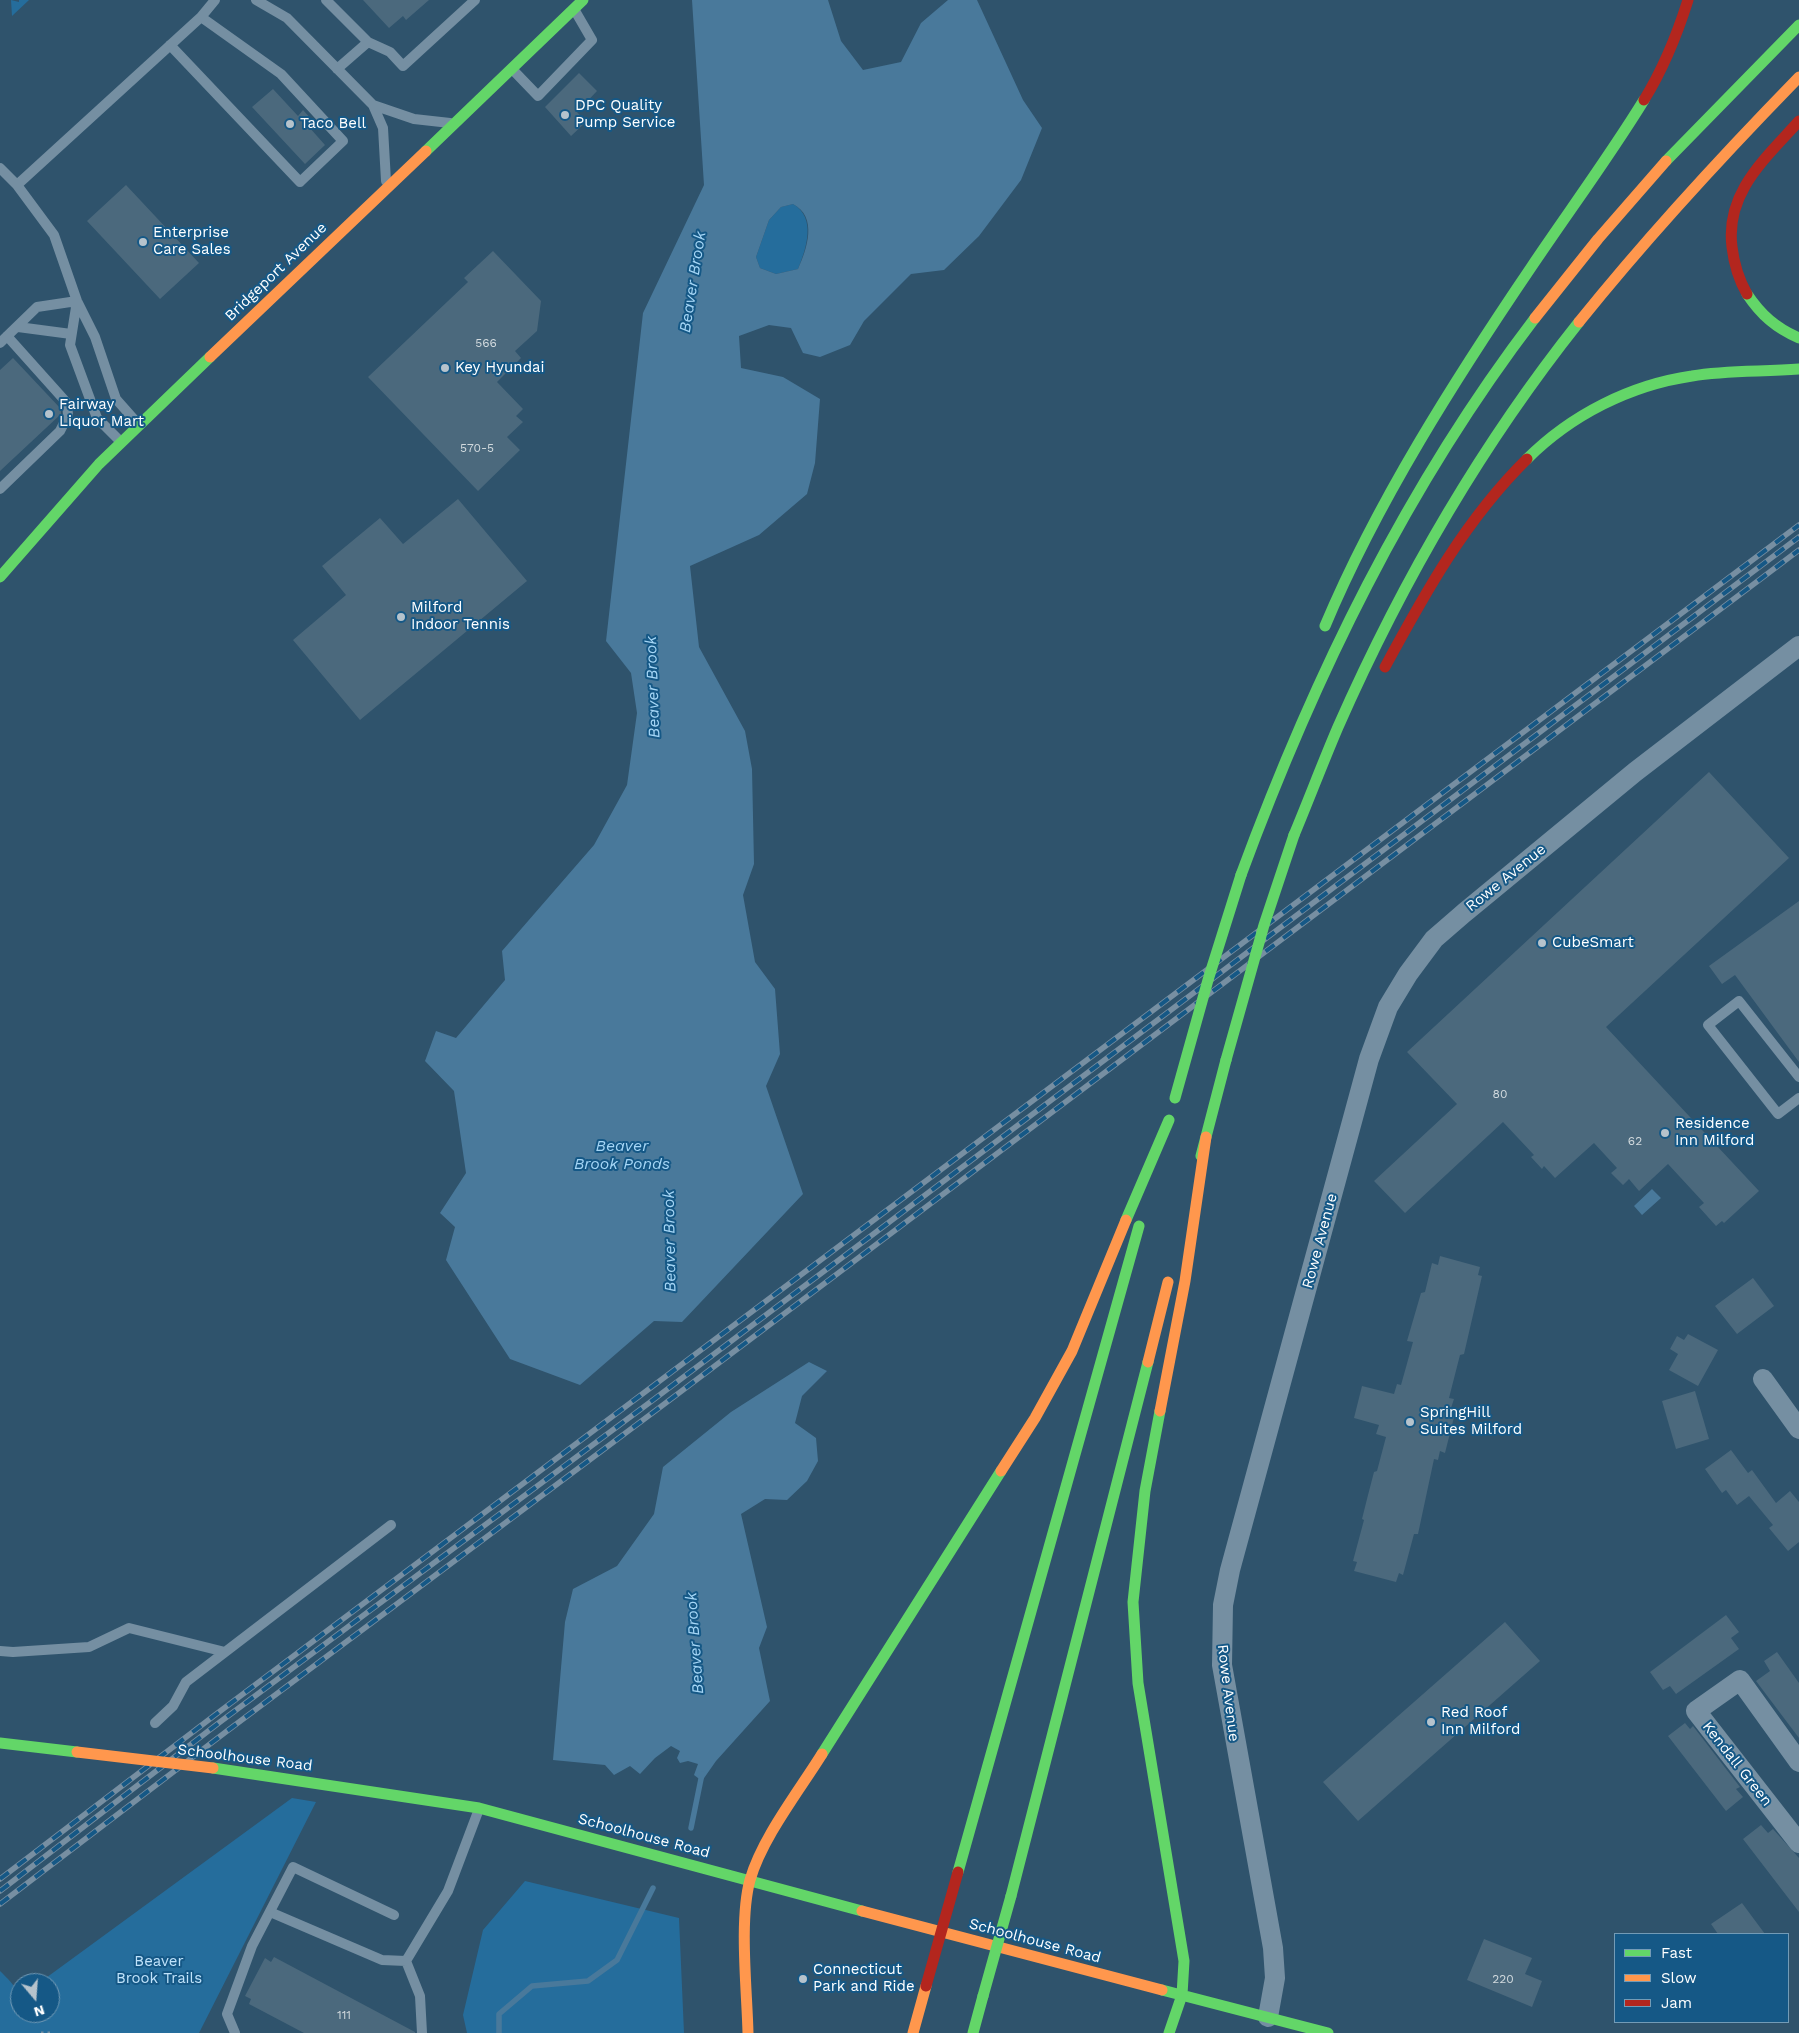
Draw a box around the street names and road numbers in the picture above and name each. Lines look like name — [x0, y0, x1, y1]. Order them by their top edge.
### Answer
street label: Bridgeport Avenue — [221, 219, 331, 325]
street label: Rowe Avenue — [1462, 840, 1550, 916]
street label: Rowe Avenue — [1299, 1192, 1341, 1290]
street label: Rowe Avenue — [1213, 1643, 1243, 1743]
street label: Kendall Green — [1698, 1718, 1776, 1810]
street label: Schoolhouse Road — [177, 1741, 313, 1775]
street label: Schoolhouse Road — [576, 1810, 712, 1862]
street label: Schoolhouse Road — [967, 1915, 1103, 1967]

